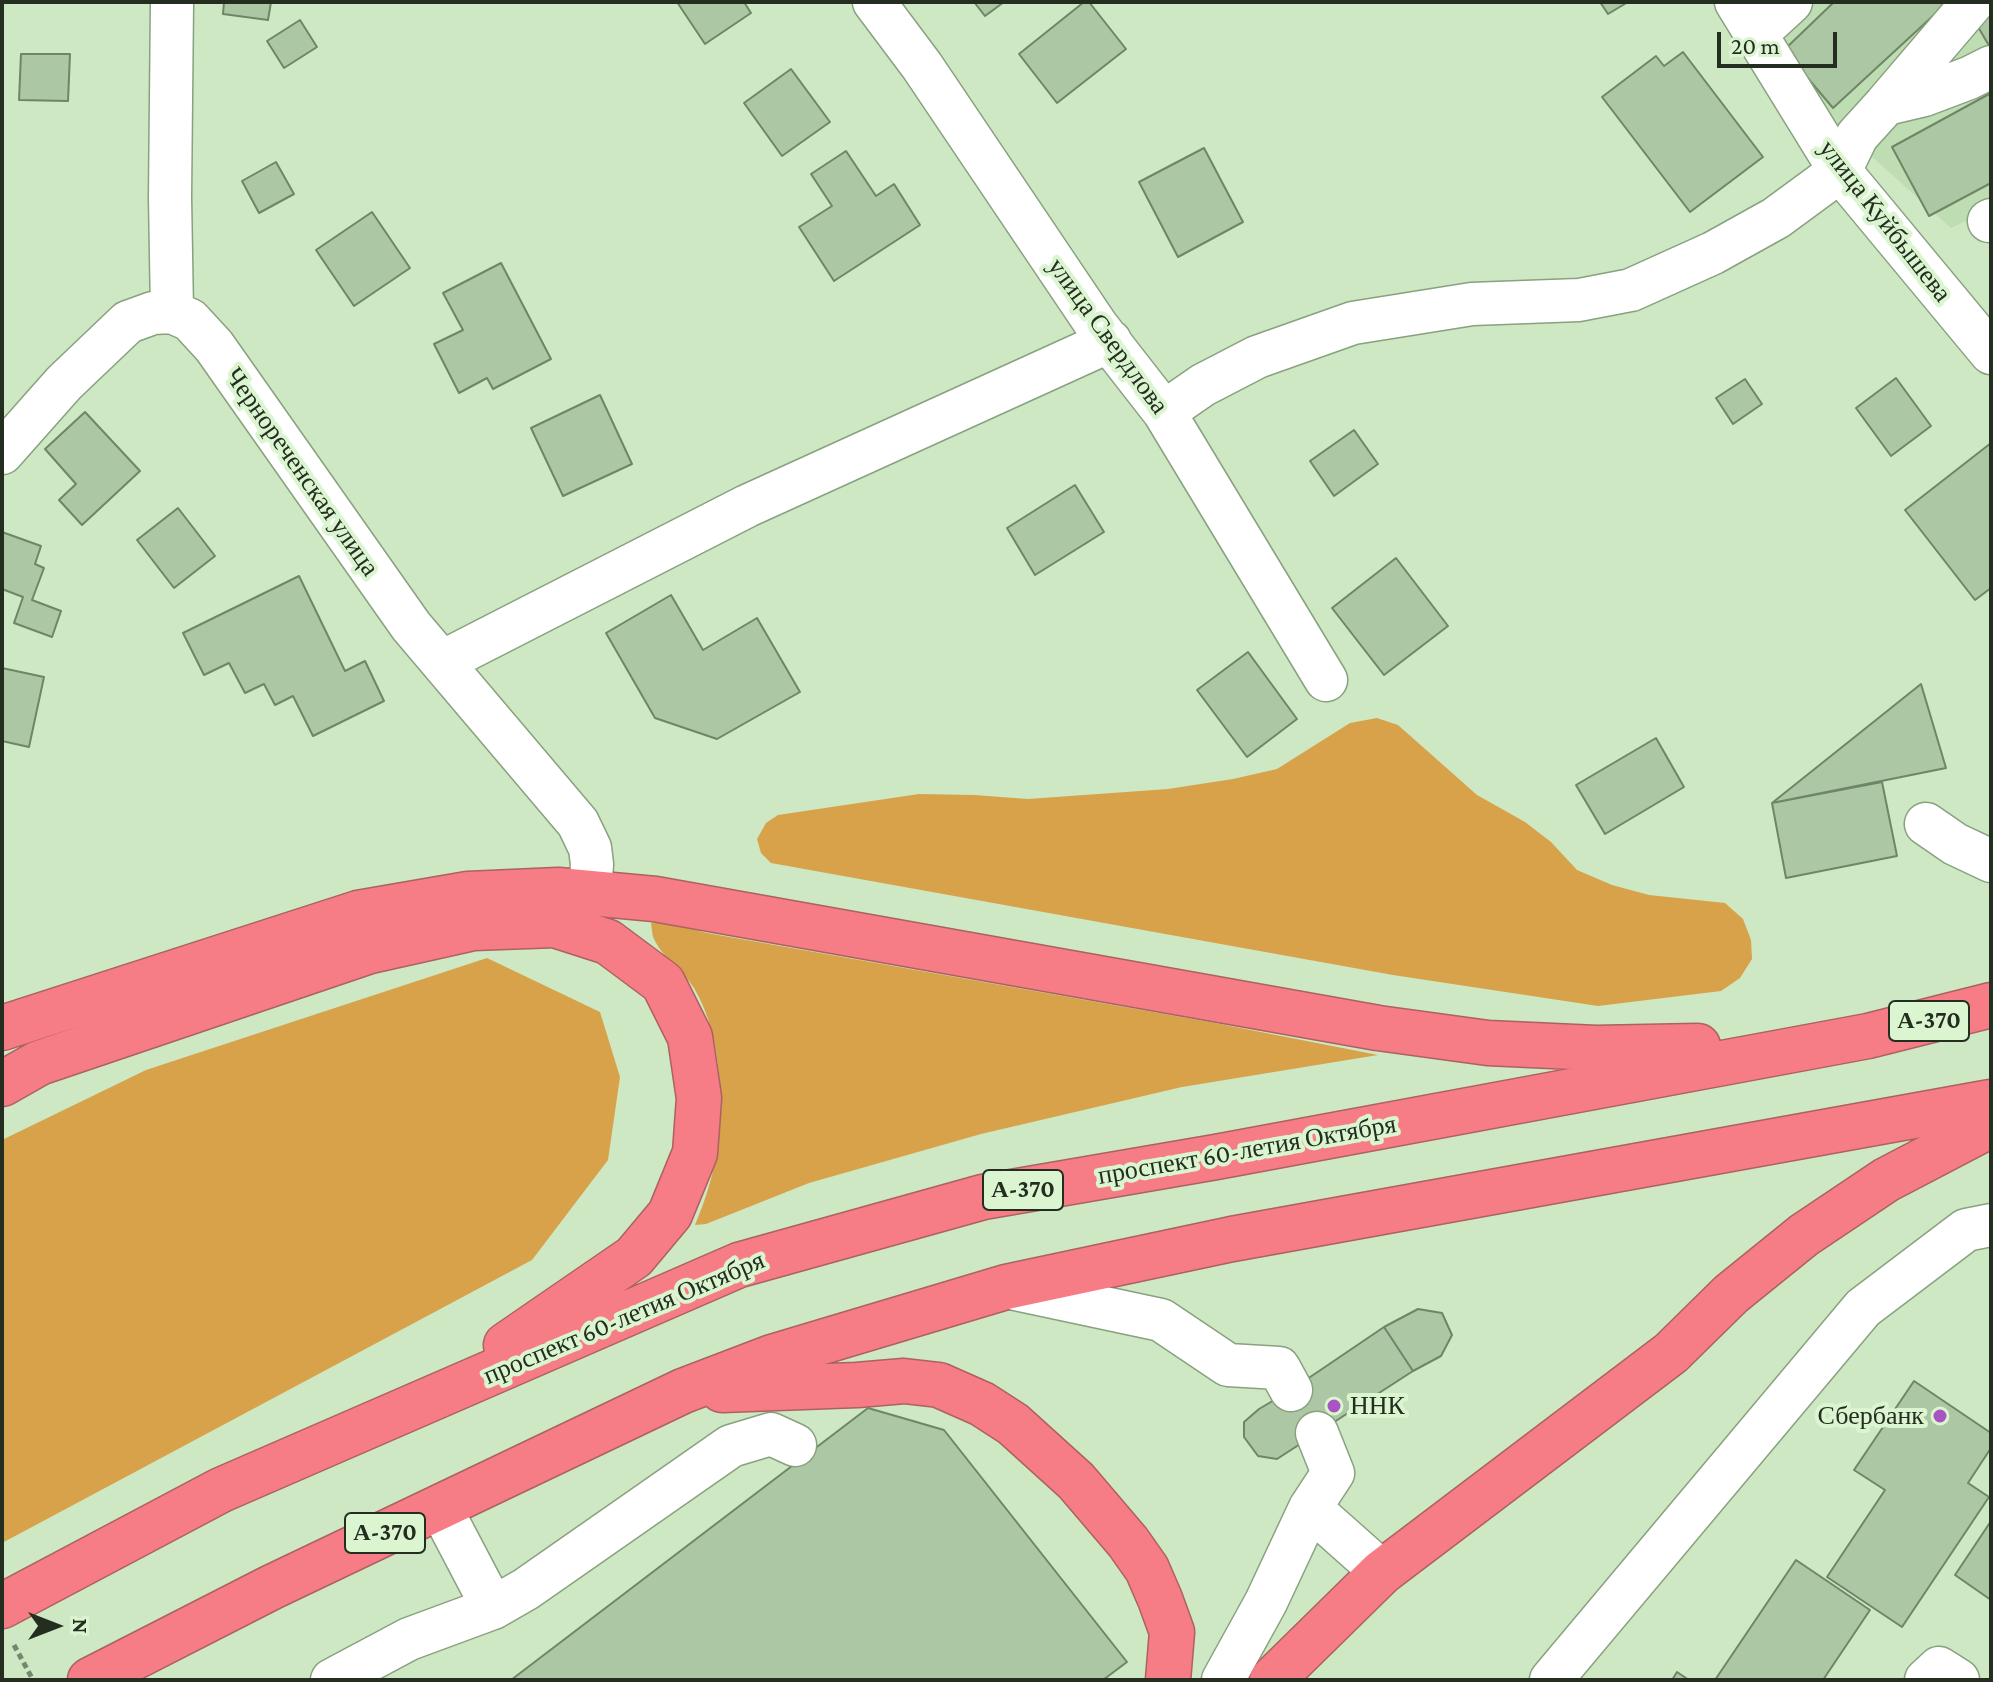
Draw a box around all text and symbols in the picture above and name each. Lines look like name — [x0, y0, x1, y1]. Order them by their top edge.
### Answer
scale bar — [1721, 16, 1841, 66]
text: 20 m — [1731, 32, 1780, 59]
street label: улица Куйбышева — [1812, 134, 1958, 308]
street label: улица Свердлова — [1041, 252, 1175, 420]
street label: Чернореченская улица — [218, 362, 386, 582]
road number: А-370 — [1889, 1001, 1969, 1041]
street label: проспект 60-летия Октября — [1095, 1108, 1399, 1192]
road number: А-370 — [983, 1170, 1063, 1210]
street label: проспект 60-летия Октября — [479, 1245, 769, 1391]
place label: ННК — [1350, 1390, 1405, 1422]
marker: ННК — [1325, 1397, 1343, 1415]
place label: Сбербанк — [1818, 1400, 1924, 1432]
marker: Сбербанк — [1931, 1407, 1949, 1425]
road number: А-370 — [345, 1513, 425, 1553]
north arrow — [16, 1586, 96, 1666]
text: N — [68, 1619, 93, 1634]

